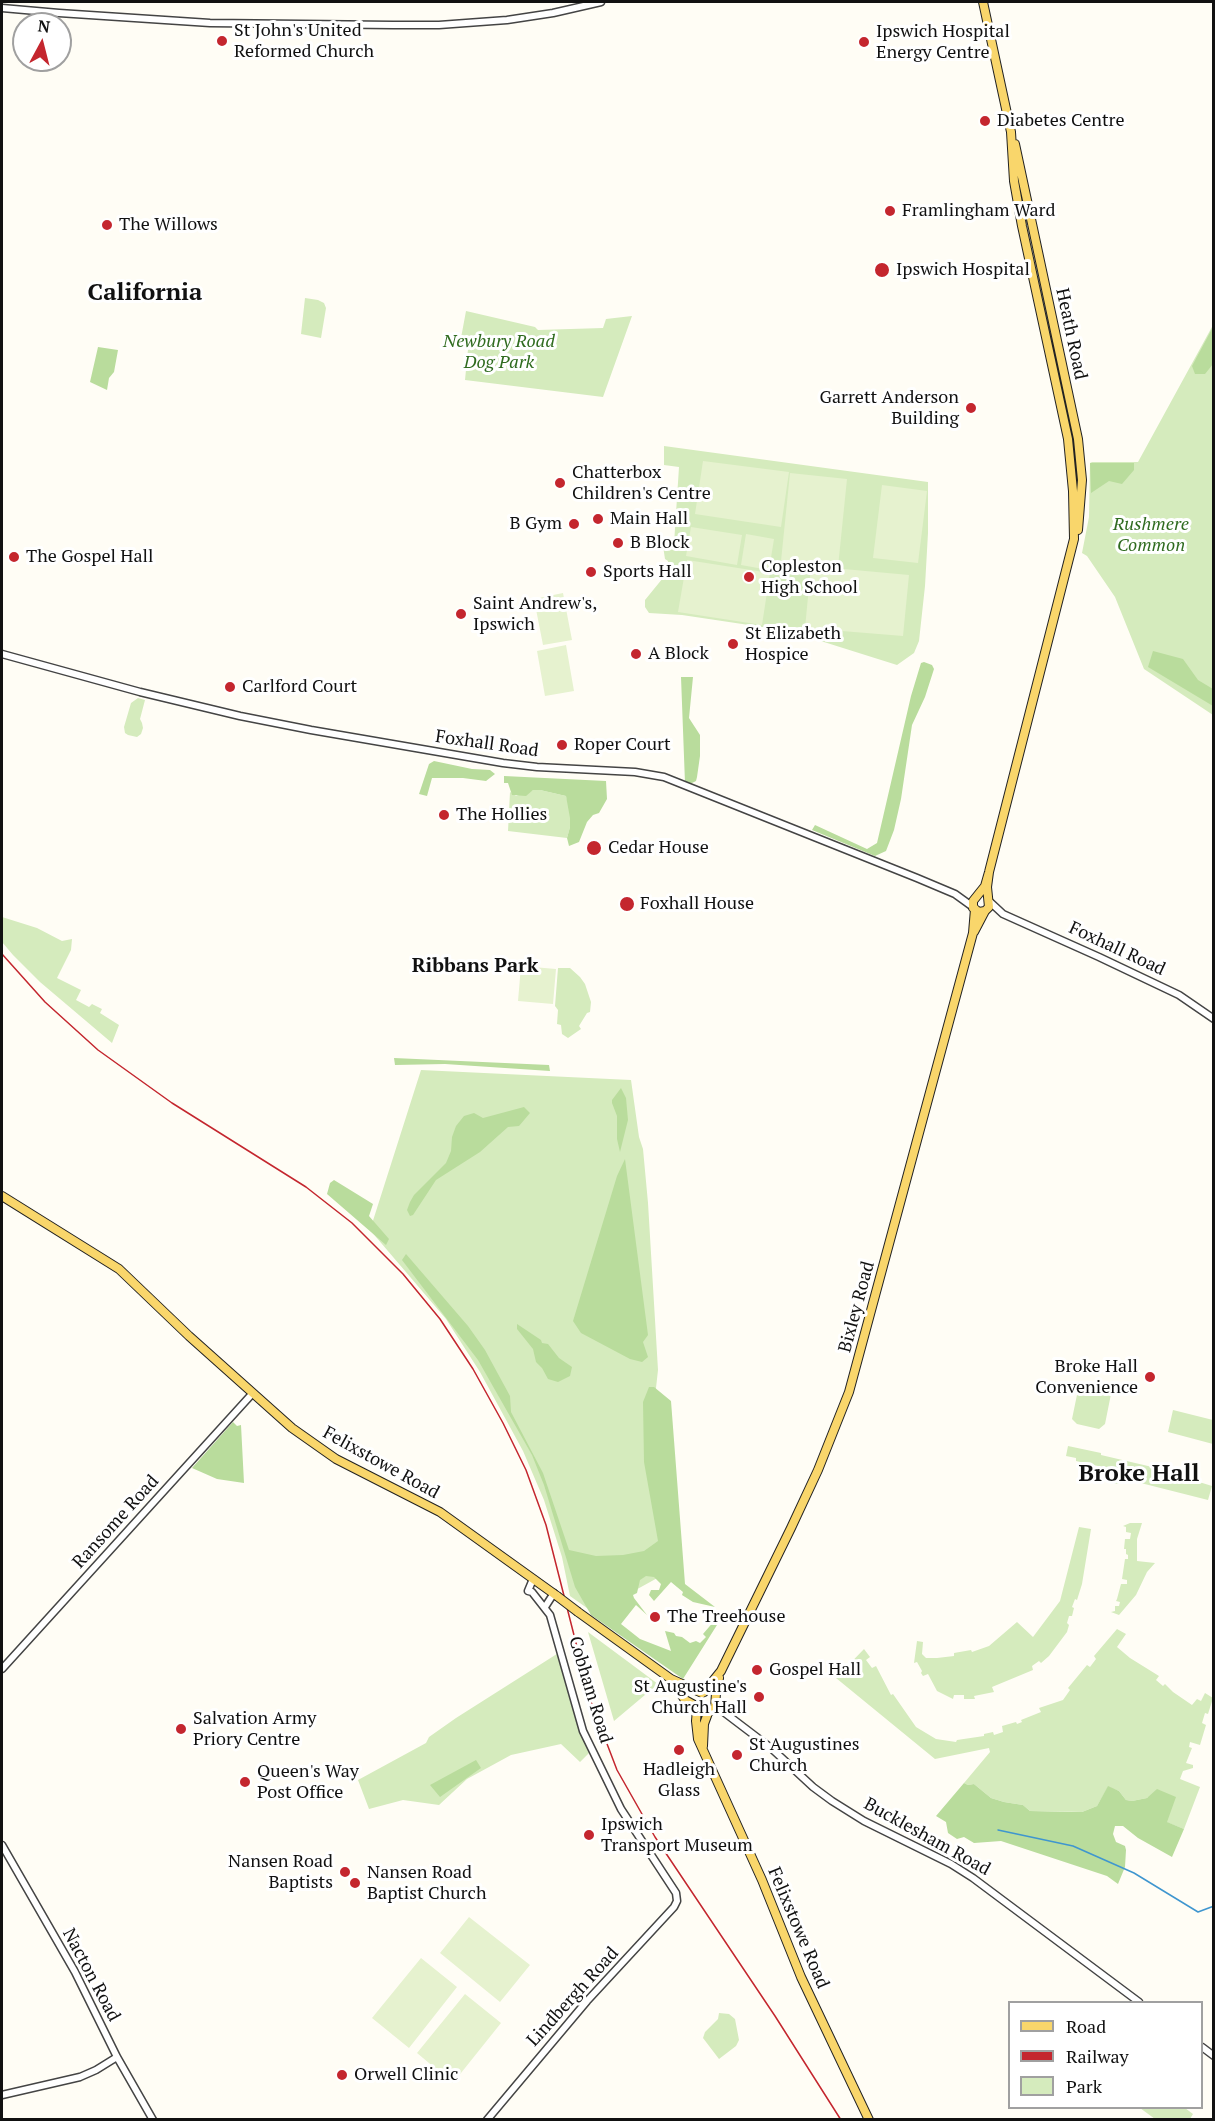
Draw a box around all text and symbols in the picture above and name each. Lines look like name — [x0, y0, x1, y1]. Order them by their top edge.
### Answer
north arrow — [12, 12, 72, 72]
text: N — [37, 14, 51, 38]
place label: St John's United Reformed Church — [234, 20, 374, 63]
place label: Ipswich Hospital Energy Centre — [876, 21, 1010, 63]
marker: St John's United Reformed Church — [215, 34, 229, 48]
marker: Ipswich Hospital Energy Centre — [857, 35, 871, 49]
place label: Diabetes Centre — [997, 110, 1125, 132]
marker: Diabetes Centre — [978, 114, 992, 128]
place label: Framlingham Ward — [902, 200, 1056, 222]
marker: Framlingham Ward — [883, 204, 897, 218]
place label: The Willows — [119, 214, 218, 236]
marker: The Willows — [100, 218, 114, 232]
place label: Ipswich Hospital — [896, 259, 1030, 281]
marker: Ipswich Hospital — [873, 261, 891, 279]
district label: California — [88, 279, 202, 307]
street label: Heath Road — [1051, 286, 1091, 382]
park label: Newbury Road Dog Park — [443, 331, 555, 374]
place label: Garrett Anderson Building — [820, 387, 959, 430]
marker: Garrett Anderson Building — [964, 401, 978, 415]
place label: Chatterbox Children's Centre — [572, 462, 711, 504]
marker: Chatterbox Children's Centre — [553, 476, 567, 490]
place label: Main Hall — [610, 508, 688, 530]
marker: Main Hall — [591, 512, 605, 526]
place label: B Gym — [510, 513, 562, 535]
park label: Rushmere Common — [1113, 514, 1189, 556]
marker: B Gym — [567, 517, 581, 531]
place label: B Block — [630, 532, 690, 554]
marker: B Block — [611, 536, 625, 550]
place label: The Gospel Hall — [26, 546, 153, 568]
marker: The Gospel Hall — [7, 550, 21, 564]
place label: Copleston High School — [761, 556, 858, 598]
place label: Sports Hall — [603, 561, 692, 583]
marker: Sports Hall — [584, 565, 598, 579]
marker: Copleston High School — [742, 570, 756, 584]
place label: Saint Andrew's, Ipswich — [473, 593, 597, 636]
marker: Saint Andrew's, Ipswich — [454, 607, 468, 621]
place label: St Elizabeth Hospice — [745, 623, 841, 666]
marker: St Elizabeth Hospice — [726, 637, 740, 651]
place label: A Block — [648, 643, 709, 665]
marker: A Block — [629, 647, 643, 661]
place label: Carlford Court — [242, 676, 357, 698]
marker: Carlford Court — [223, 680, 237, 694]
street label: Foxhall Road — [434, 726, 540, 762]
place label: Roper Court — [574, 734, 671, 756]
marker: Roper Court — [555, 738, 569, 752]
place label: The Hollies — [456, 804, 547, 826]
marker: The Hollies — [437, 808, 451, 822]
place label: Cedar House — [608, 837, 709, 859]
marker: Cedar House — [585, 839, 603, 857]
place label: Foxhall House — [640, 893, 754, 915]
marker: Foxhall House — [618, 895, 636, 913]
street label: Foxhall Road — [1065, 917, 1169, 981]
district label: Ribbans Park — [412, 954, 538, 978]
street label: Bixley Road — [834, 1259, 880, 1355]
place label: Broke Hall Convenience — [1035, 1356, 1138, 1398]
marker: Broke Hall Convenience — [1143, 1370, 1157, 1384]
street label: Felixstowe Road — [319, 1422, 443, 1504]
district label: Broke Hall — [1079, 1460, 1199, 1488]
street label: Ransome Road — [68, 1471, 164, 1573]
place label: The Treehouse — [667, 1606, 785, 1628]
marker: The Treehouse — [648, 1610, 662, 1624]
street label: Cobham Road — [563, 1634, 617, 1746]
place label: Gospel Hall — [769, 1659, 861, 1681]
marker: Gospel Hall — [750, 1663, 764, 1677]
place label: St Augustine's Church Hall — [634, 1676, 747, 1718]
marker: St Augustine's Church Hall — [752, 1690, 766, 1704]
place label: Salvation Army Priory Centre — [193, 1708, 316, 1750]
marker: Salvation Army Priory Centre — [174, 1722, 188, 1736]
place label: St Augustines Church — [749, 1734, 860, 1776]
marker: Hadleigh Glass — [672, 1743, 686, 1757]
marker: St Augustines Church — [730, 1748, 744, 1762]
place label: Hadleigh Glass — [643, 1759, 715, 1802]
place label: Queen's Way Post Office — [257, 1761, 359, 1804]
marker: Queen's Way Post Office — [238, 1775, 252, 1789]
street label: Bucklesham Road — [860, 1793, 994, 1881]
place label: Ipswich Transport Museum — [601, 1814, 753, 1856]
marker: Ipswich Transport Museum — [582, 1828, 596, 1842]
place label: Nansen Road Baptists — [228, 1851, 333, 1894]
place label: Nansen Road Baptist Church — [367, 1862, 486, 1904]
street label: Felixstowe Road — [763, 1864, 833, 1992]
marker: Nansen Road Baptists — [338, 1865, 352, 1879]
marker: Nansen Road Baptist Church — [348, 1876, 362, 1890]
street label: Nacton Road — [57, 1925, 125, 2025]
street label: Lindbergh Road — [523, 1943, 623, 2051]
legend — [1008, 2001, 1203, 2109]
text: Road — [1066, 2014, 1106, 2038]
text: Railway — [1066, 2044, 1129, 2068]
place label: Orwell Clinic — [354, 2064, 459, 2086]
marker: Orwell Clinic — [335, 2068, 349, 2082]
text: Park — [1066, 2074, 1102, 2098]

